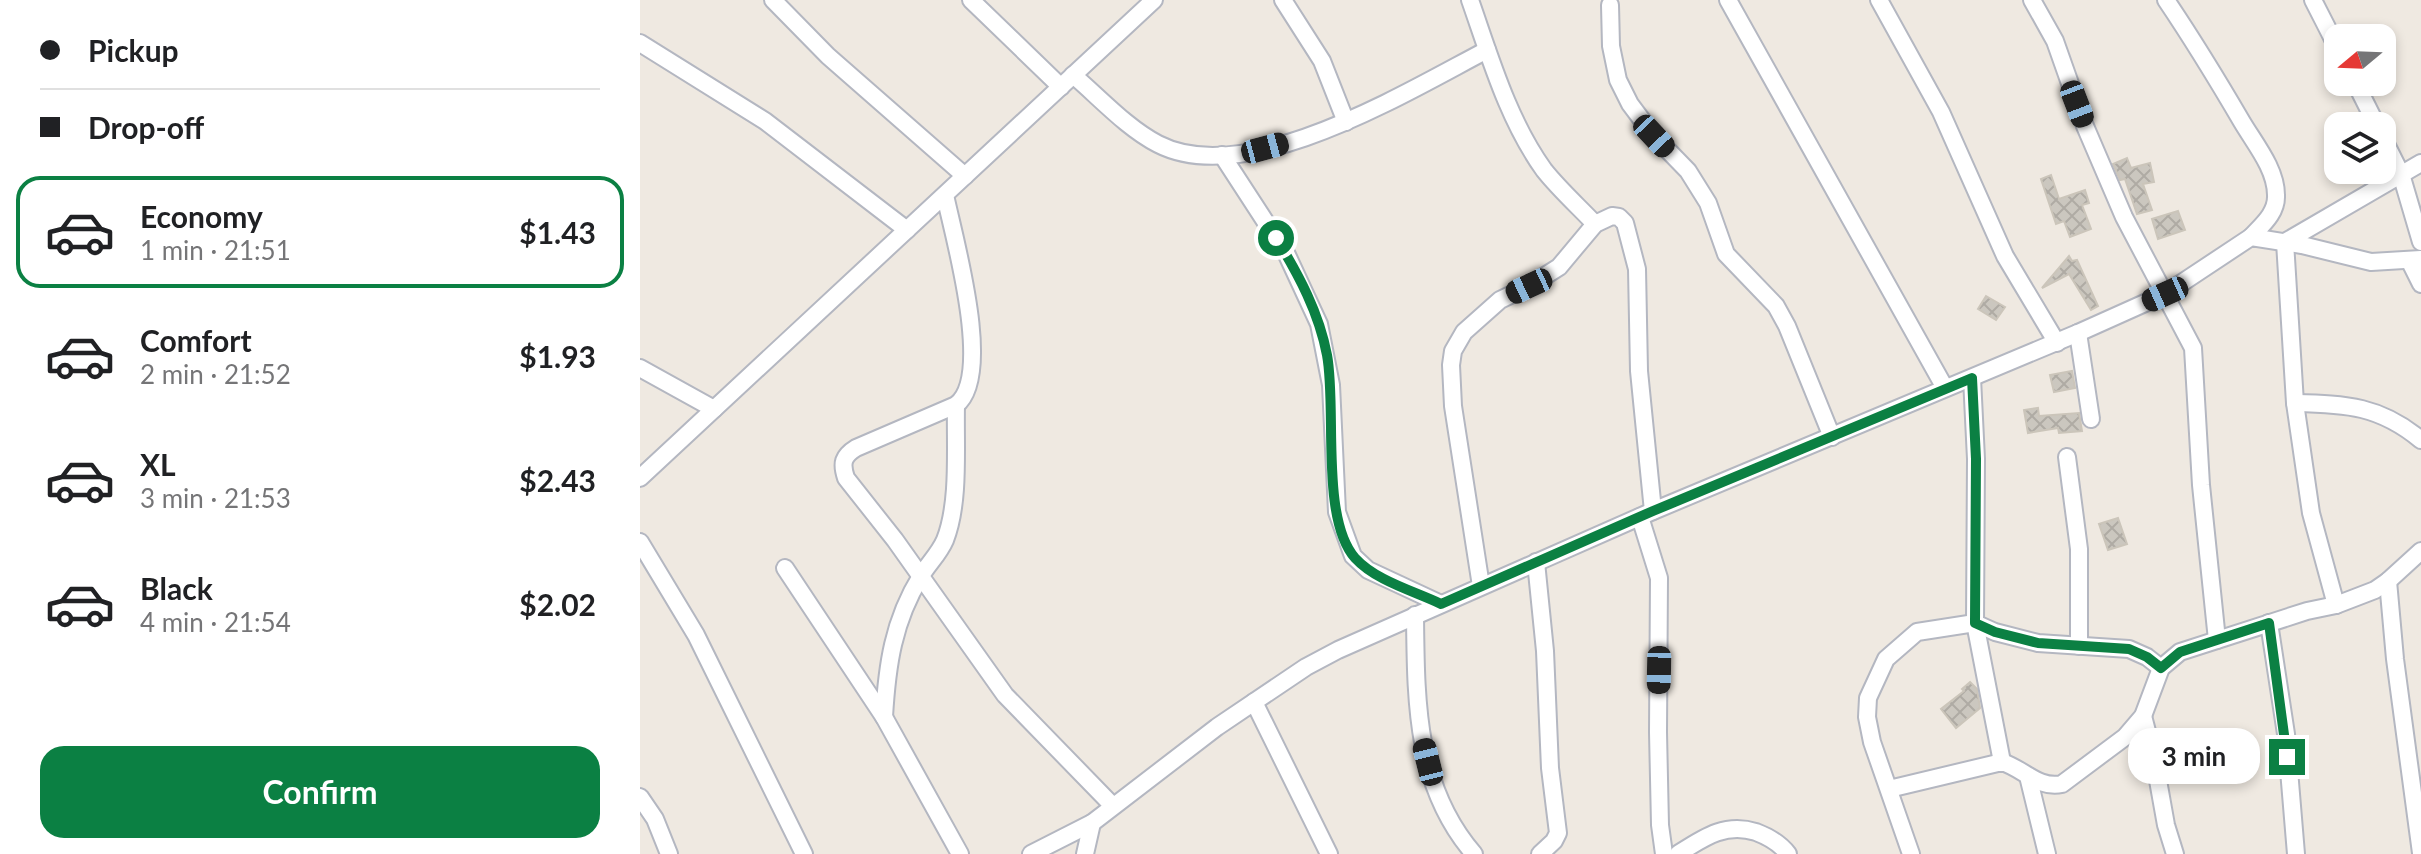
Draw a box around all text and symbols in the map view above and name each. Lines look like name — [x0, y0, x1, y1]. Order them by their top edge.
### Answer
north arrow — [2324, 24, 2396, 96]
map controls — [2324, 24, 2396, 184]
text: Pickup — [88, 32, 179, 68]
car — [2057, 77, 2097, 131]
text: Drop-off — [88, 109, 204, 145]
car — [1629, 110, 1679, 162]
button: layers — [2324, 112, 2396, 184]
car — [1239, 130, 1291, 166]
icon: car — [44, 196, 116, 268]
text: Economy — [140, 198, 263, 234]
text: $1.43 — [519, 214, 596, 250]
route start — [1258, 220, 1294, 256]
text: 1 min · 21:51 — [140, 234, 291, 266]
car — [1502, 265, 1556, 307]
car — [2138, 273, 2192, 315]
icon: car — [44, 320, 116, 392]
text: Comfort — [140, 322, 252, 358]
text: $1.93 — [519, 338, 596, 374]
text: 2 min · 21:52 — [140, 358, 291, 390]
icon: car — [44, 444, 116, 516]
text: XL — [140, 446, 176, 482]
text: $2.43 — [519, 462, 596, 498]
text: 3 min · 21:53 — [140, 482, 291, 514]
icon: car — [44, 568, 116, 640]
text: Black — [140, 570, 213, 606]
text: $2.02 — [519, 586, 596, 622]
text: 4 min · 21:54 — [140, 606, 291, 638]
car — [1647, 646, 1671, 694]
callout: 3 min — [2127, 729, 2259, 785]
car — [1411, 736, 1445, 788]
route end — [2269, 739, 2305, 775]
text: 3 min — [2162, 740, 2226, 772]
button: Confirm — [40, 746, 600, 838]

